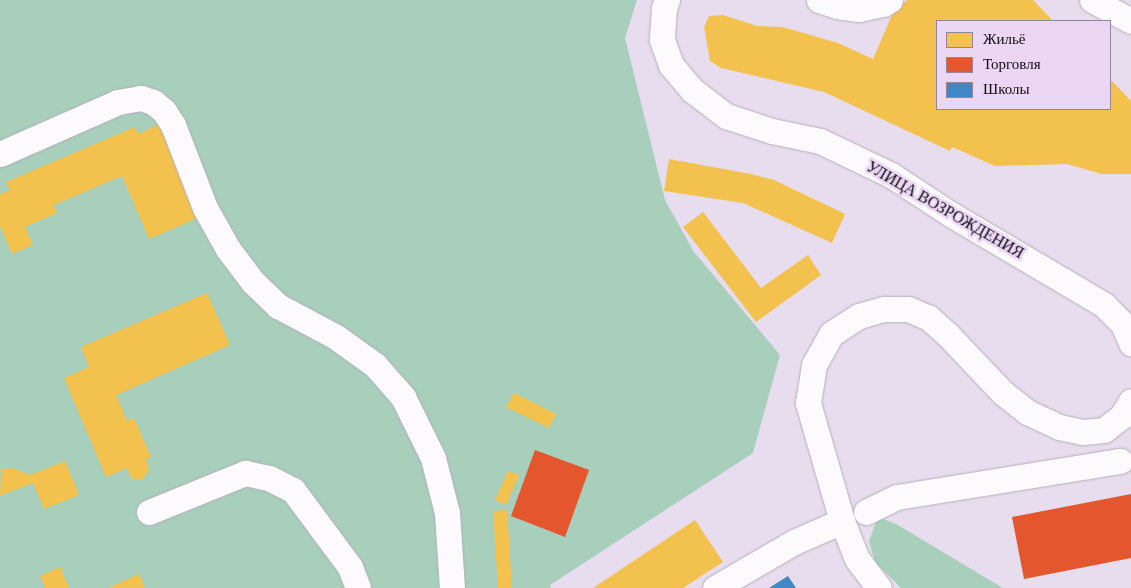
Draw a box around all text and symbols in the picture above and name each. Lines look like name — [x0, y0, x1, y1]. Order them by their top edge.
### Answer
legend — [936, 20, 1111, 110]
text: Жильё — [983, 31, 1025, 47]
text: Торговля — [983, 56, 1041, 72]
text: Школы — [983, 81, 1030, 97]
street label: УЛИЦА ВОЗРОЖДЕНИЯ — [863, 157, 1027, 263]

